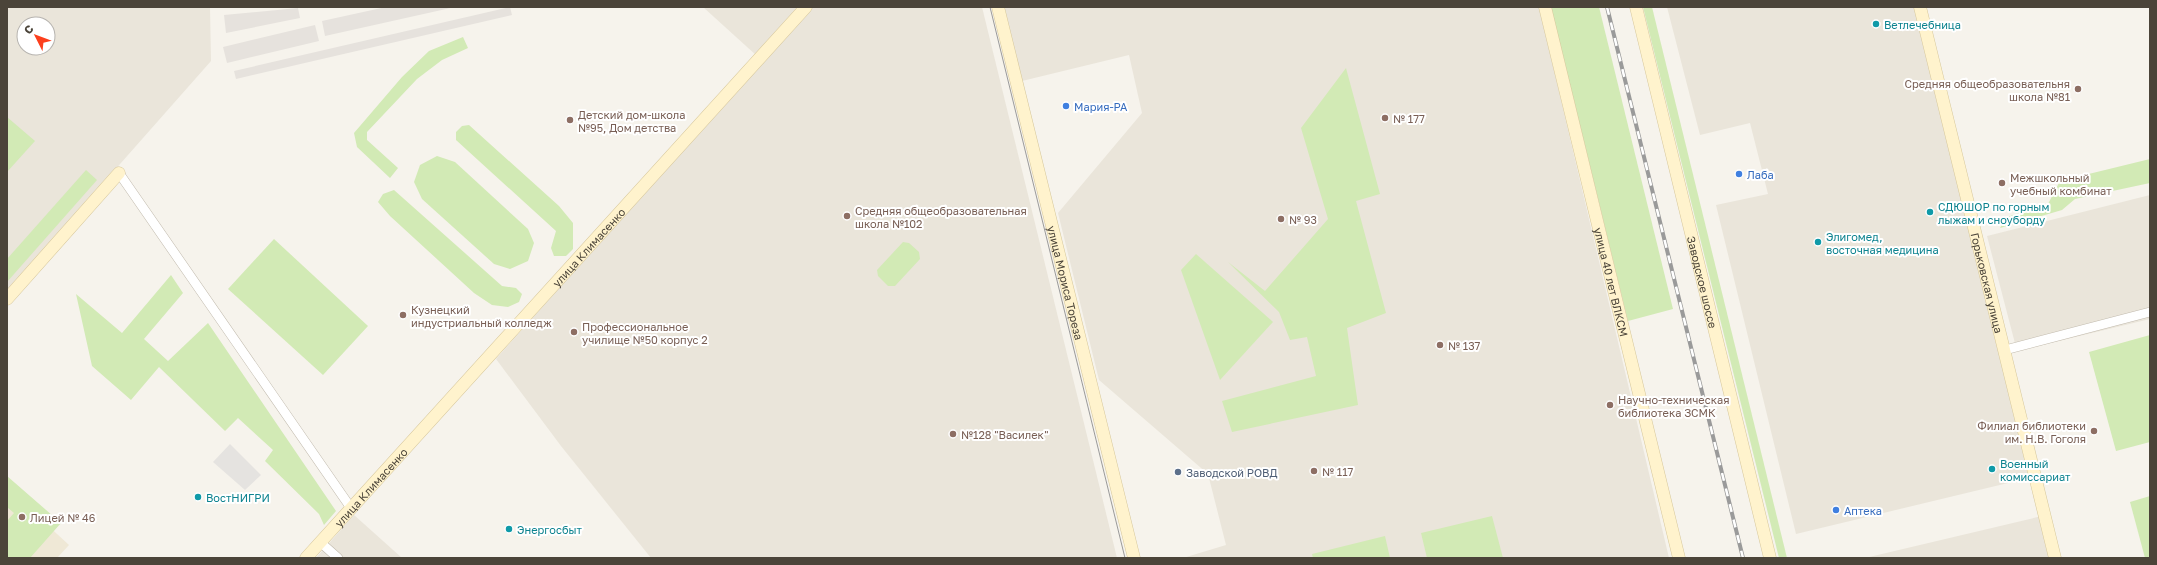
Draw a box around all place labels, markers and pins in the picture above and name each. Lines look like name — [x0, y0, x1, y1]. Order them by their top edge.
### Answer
place label: Ветлечебница — [1884, 18, 1961, 31]
marker: Ветлечебница — [1871, 19, 1881, 29]
place label: Средняя общеобразовательня школа №81 — [1905, 77, 2070, 103]
marker: Средняя общеобразовательня школа №81 — [2073, 84, 2083, 94]
place label: Мария-РА — [1074, 100, 1128, 113]
marker: Мария-РА — [1061, 101, 1071, 111]
place label: Детский дом-школа №95, Дом детства — [578, 108, 685, 134]
place label: № 177 — [1393, 112, 1425, 125]
marker: № 177 — [1380, 113, 1390, 123]
marker: Детский дом-школа №95, Дом детства — [565, 115, 575, 125]
place label: Лаба — [1747, 168, 1774, 181]
marker: Лаба — [1734, 169, 1744, 179]
place label: Межшкольный учебный комбинат — [2010, 171, 2112, 197]
marker: Межшкольный учебный комбинат — [1997, 178, 2007, 188]
place label: СДЮШОР по горным лыжам и сноуборду — [1938, 200, 2049, 226]
place label: Средняя общеобразовательная школа №102 — [855, 204, 1027, 230]
marker: СДЮШОР по горным лыжам и сноуборду — [1925, 207, 1935, 217]
marker: Средняя общеобразовательная школа №102 — [842, 211, 852, 221]
place label: № 93 — [1289, 213, 1317, 226]
marker: № 93 — [1276, 214, 1286, 224]
place label: Элигомед, восточная медицина — [1826, 230, 1939, 256]
marker: Элигомед, восточная медицина — [1813, 237, 1823, 247]
place label: Кузнецкий индустриальный колледж — [411, 303, 552, 329]
marker: Кузнецкий индустриальный колледж — [398, 310, 408, 320]
place label: Профессиональное училище №50 корпус 2 — [582, 320, 708, 346]
marker: Профессиональное училище №50 корпус 2 — [569, 327, 579, 337]
place label: № 137 — [1448, 339, 1481, 352]
marker: № 137 — [1435, 340, 1445, 350]
place label: Научно-техническая библиотека ЗСМК — [1618, 393, 1729, 419]
marker: Научно-техническая библиотека ЗСМК — [1605, 400, 1615, 410]
place label: Филиал библиотеки им. Н.В. Гоголя — [1977, 419, 2086, 445]
marker: Филиал библиотеки им. Н.В. Гоголя — [2089, 426, 2099, 436]
place label: №128 "Василек" — [961, 428, 1048, 441]
marker: №128 "Василек" — [948, 429, 958, 439]
place label: Военный комиссариат — [2000, 457, 2071, 483]
marker: Военный комиссариат — [1987, 464, 1997, 474]
place label: № 117 — [1322, 465, 1353, 478]
place label: Заводской РОВД — [1186, 466, 1278, 479]
marker: № 117 — [1309, 466, 1319, 476]
marker: Заводской РОВД — [1173, 467, 1183, 477]
place label: ВостНИГРИ — [206, 491, 270, 504]
marker: ВостНИГРИ — [193, 492, 203, 502]
place label: Аптека — [1844, 504, 1882, 517]
marker: Аптека — [1831, 505, 1841, 515]
place label: Лицей № 46 — [30, 511, 96, 524]
marker: Лицей № 46 — [17, 512, 27, 522]
place label: Энергосбыт — [517, 523, 582, 536]
marker: Энергосбыт — [504, 524, 514, 534]

